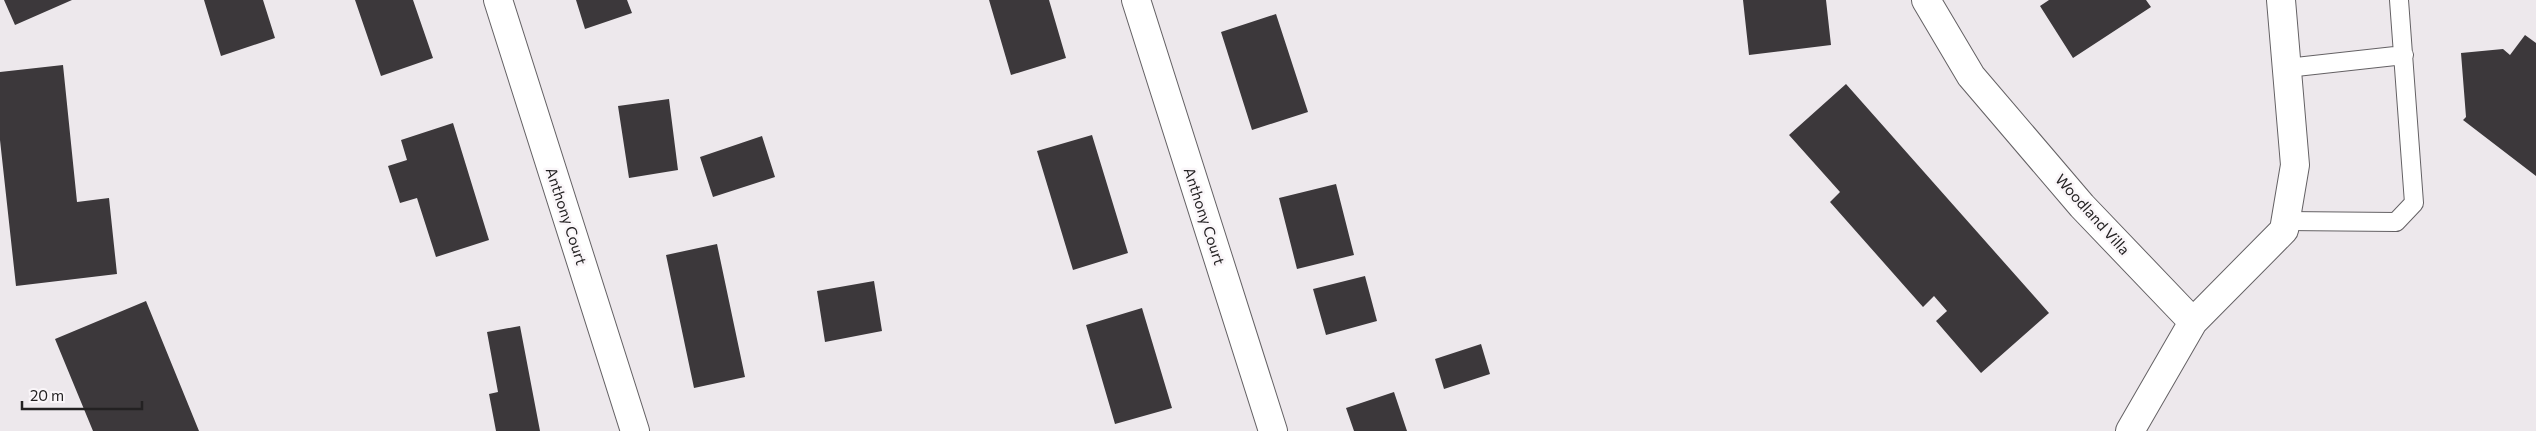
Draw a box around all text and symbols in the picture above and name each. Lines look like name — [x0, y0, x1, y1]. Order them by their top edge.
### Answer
street label: Anthony Court — [543, 165, 591, 267]
street label: Anthony Court — [1181, 165, 1229, 267]
street label: Woodland Villa — [2052, 170, 2134, 258]
scale bar — [22, 378, 142, 410]
text: 20 m — [30, 386, 64, 404]

